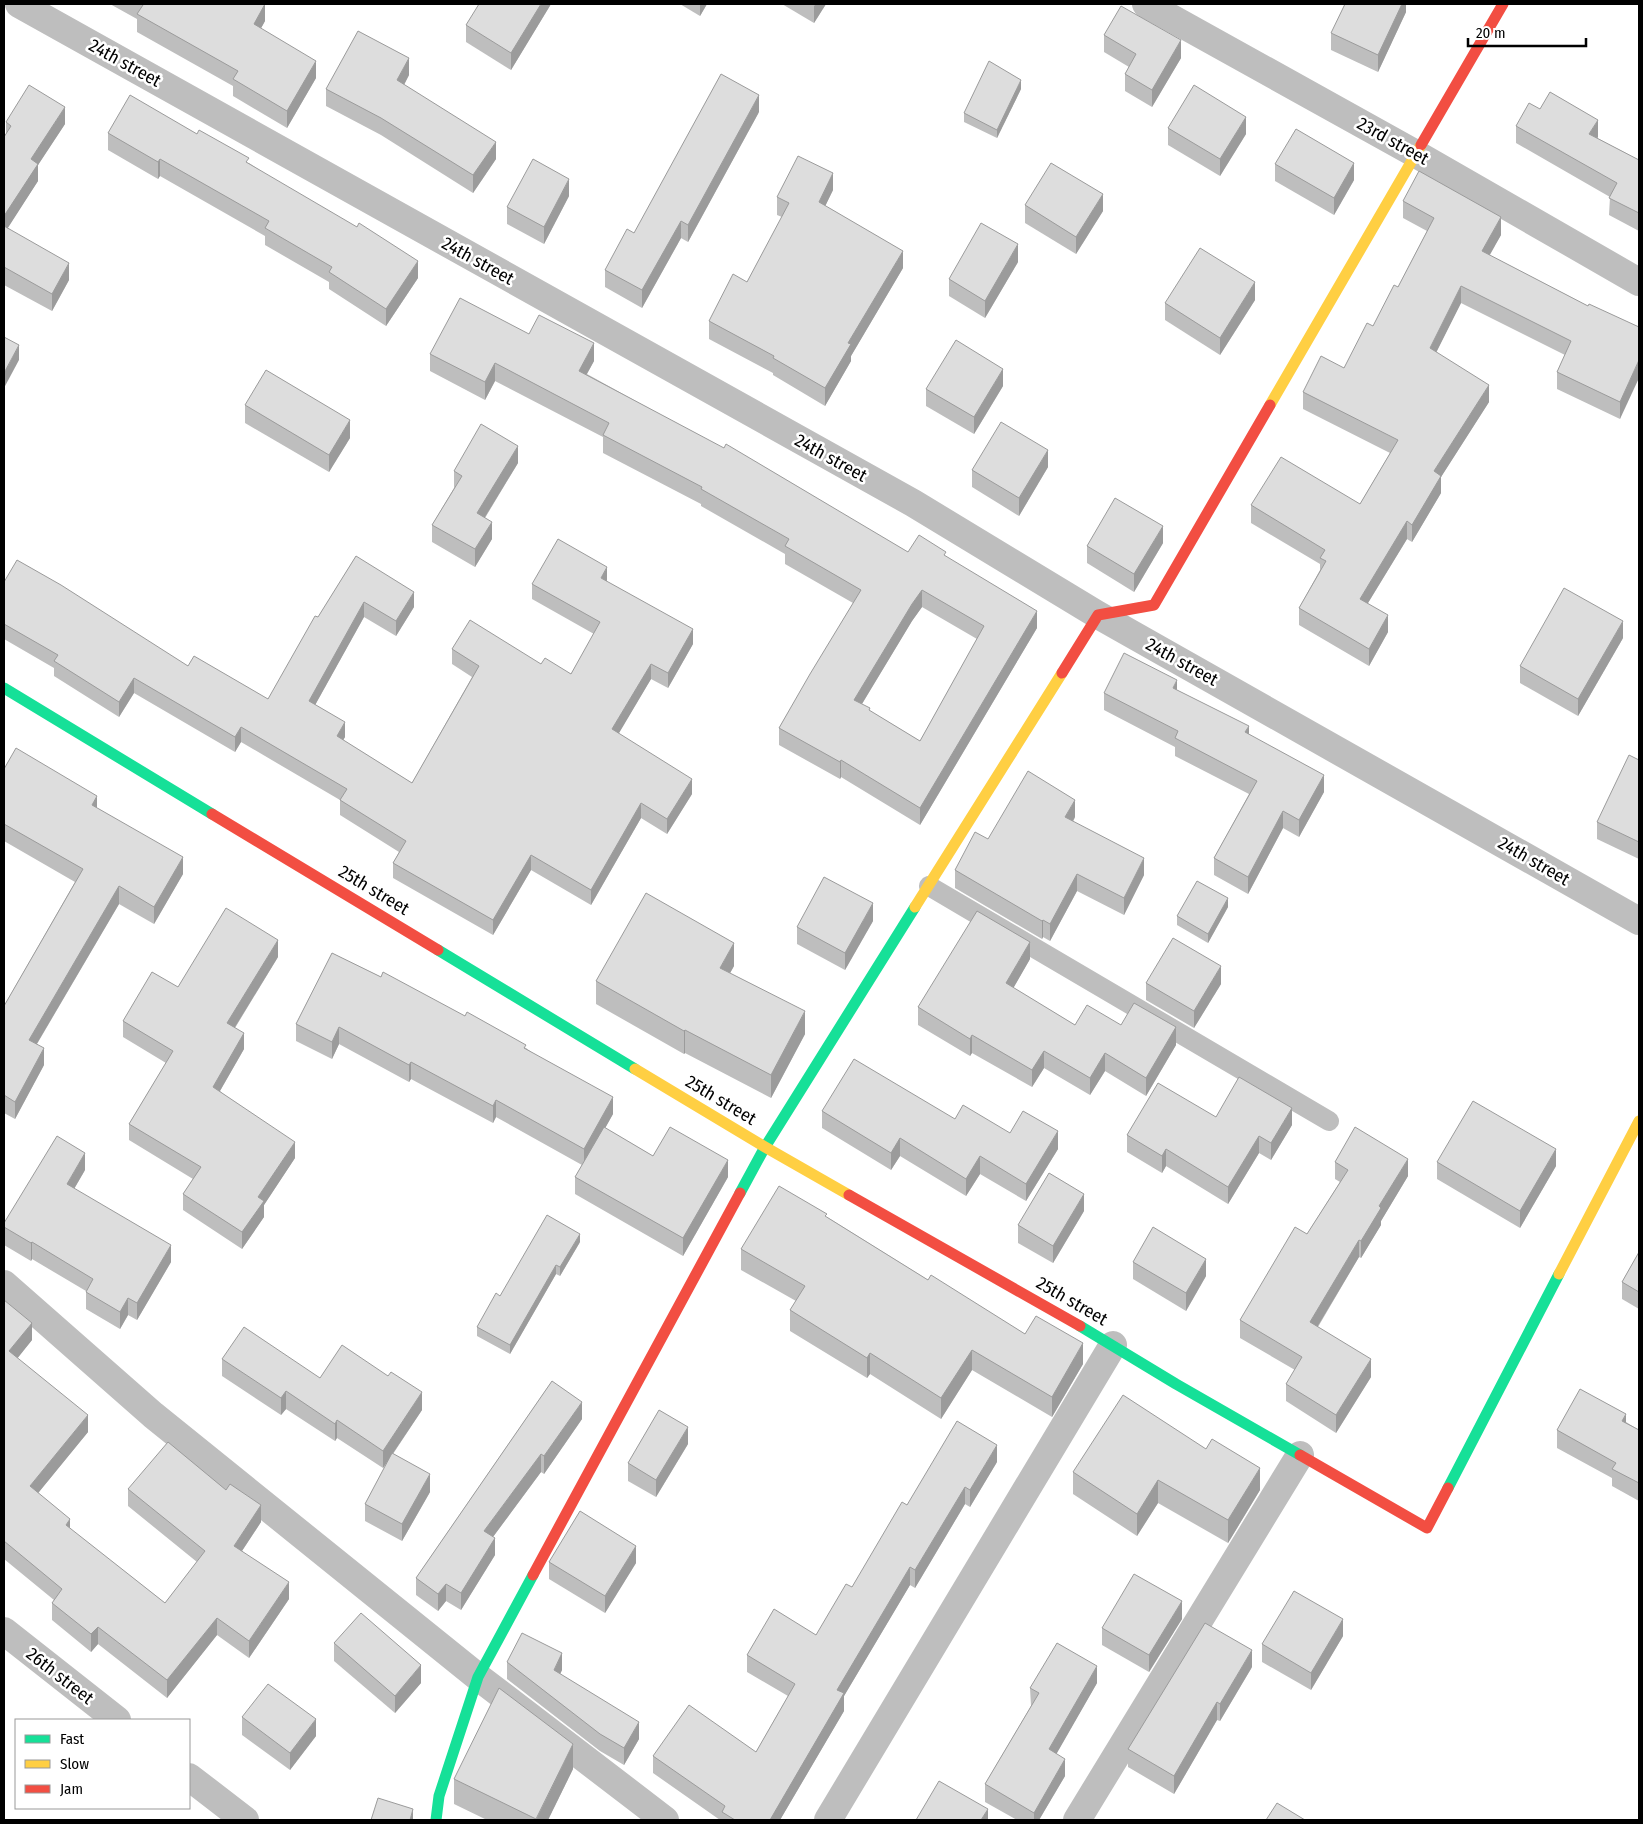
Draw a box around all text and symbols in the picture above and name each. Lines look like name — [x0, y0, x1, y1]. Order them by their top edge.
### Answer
scale bar — [1468, 15, 1586, 47]
text: 20 m — [1476, 24, 1506, 42]
street label: 24th street — [85, 34, 165, 92]
street label: 23rd street — [1353, 112, 1433, 170]
street label: 24th street — [438, 232, 518, 290]
street label: 24th street — [791, 429, 871, 487]
street label: 24th street — [1142, 633, 1222, 691]
street label: 24th street — [1494, 832, 1574, 890]
street label: 25th street — [335, 860, 413, 920]
street label: 25th street — [682, 1070, 760, 1130]
street label: 25th street — [1032, 1272, 1112, 1330]
street label: 26th street — [22, 1643, 98, 1709]
legend — [15, 1719, 190, 1809]
text: Fast — [60, 1730, 84, 1748]
text: Slow — [60, 1755, 89, 1773]
text: Jam — [60, 1780, 83, 1798]

